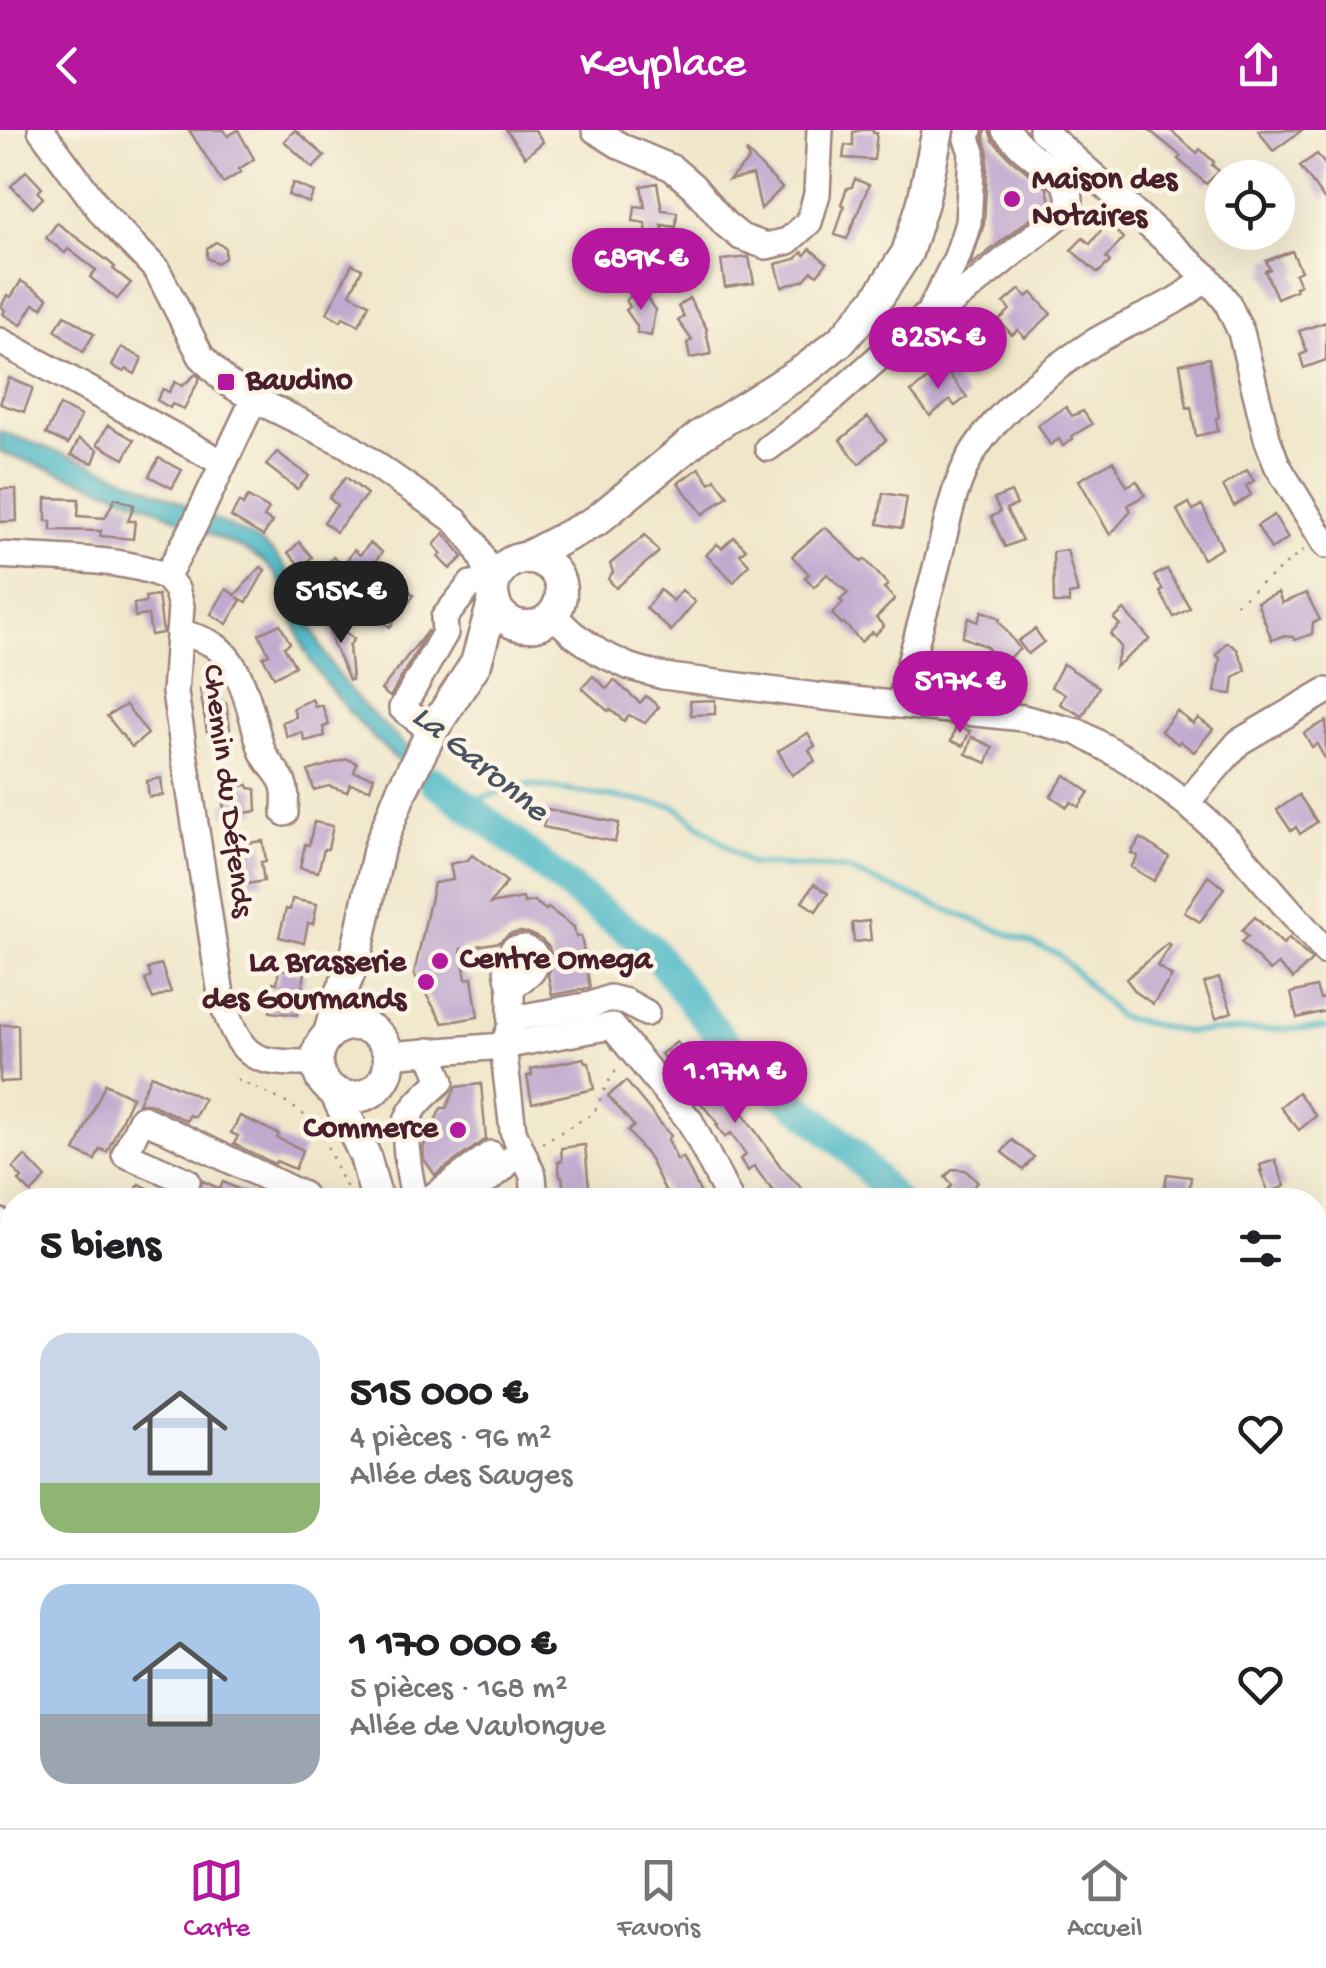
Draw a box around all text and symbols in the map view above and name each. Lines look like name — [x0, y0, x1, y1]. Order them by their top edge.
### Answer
icon: back — [40, 38, 95, 93]
icon: share — [1231, 38, 1286, 93]
text: Keyplace — [580, 39, 746, 92]
map controls — [1205, 160, 1295, 250]
button: locate — [1205, 160, 1295, 250]
place label: Maison des Notaires — [1032, 162, 1179, 237]
marker: Maison des Notaires — [1001, 188, 1023, 210]
pin: 689K € — [560, 228, 722, 313]
text: 689K € — [594, 241, 688, 279]
pin: 825K € — [857, 307, 1019, 392]
text: 825K € — [891, 320, 985, 358]
place label: Baudino — [245, 363, 353, 401]
marker: Baudino — [215, 371, 237, 393]
pin: 515K € — [260, 561, 422, 646]
text: 515K € — [296, 574, 386, 612]
pin: 517K € — [879, 651, 1041, 736]
street label: Chemin du Défends — [192, 663, 260, 921]
text: 517K € — [915, 664, 1005, 702]
water label: La Garonne — [402, 697, 557, 834]
place label: Centre Omega — [460, 942, 654, 980]
place label: La Brasserie des Gourmands — [202, 945, 408, 1020]
marker: Centre Omega — [429, 950, 451, 972]
marker: La Brasserie des Gourmands — [415, 971, 437, 993]
pin: 1.17M € — [643, 1041, 827, 1126]
text: 1.17M € — [684, 1054, 786, 1092]
place label: Commerce — [303, 1111, 439, 1149]
marker: Commerce — [447, 1119, 469, 1141]
icon: filters — [1233, 1221, 1288, 1276]
text: 5 biens — [40, 1224, 160, 1273]
text: 515 000 € — [350, 1371, 528, 1420]
icon: home — [120, 1373, 240, 1493]
icon: heart — [1233, 1406, 1288, 1461]
text: 4 pièces · 96 m² — [350, 1420, 552, 1458]
text: Allée des Sauges — [350, 1458, 572, 1496]
text: 1 170 000 € — [350, 1622, 556, 1671]
icon: home — [120, 1624, 240, 1744]
icon: heart — [1233, 1657, 1288, 1712]
text: 5 pièces · 168 m² — [350, 1671, 568, 1709]
text: Allée de Vaulongue — [350, 1709, 606, 1747]
tab: Carte — [184, 1853, 250, 1946]
tab: Favoris — [617, 1853, 700, 1946]
tab: Accueil — [1067, 1853, 1142, 1946]

